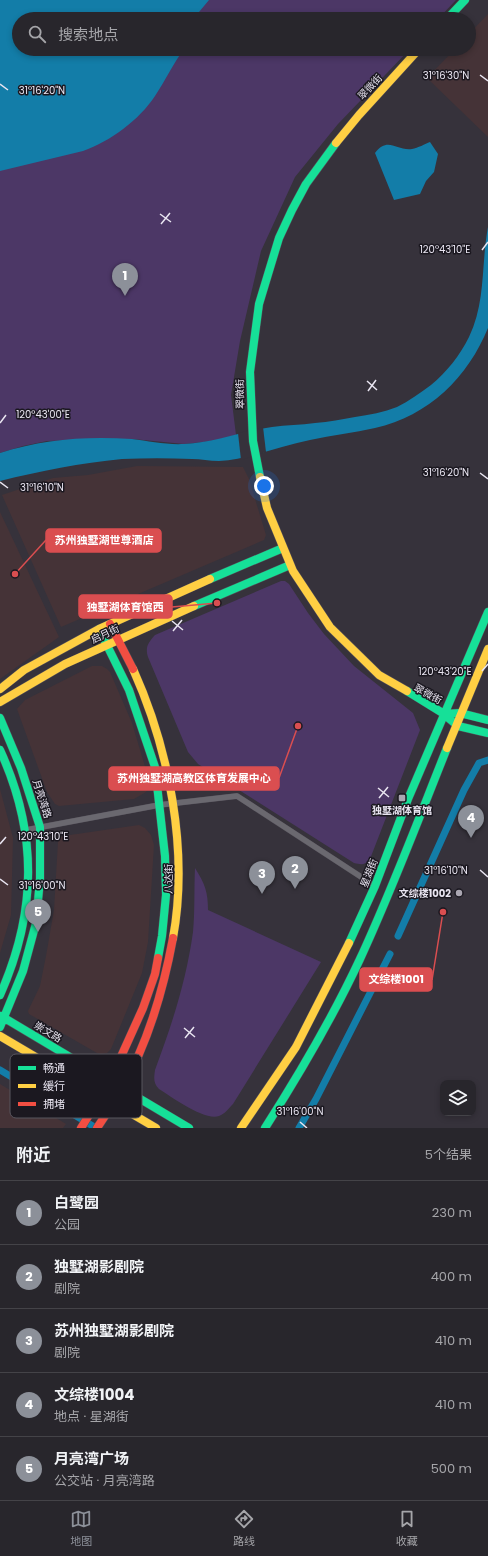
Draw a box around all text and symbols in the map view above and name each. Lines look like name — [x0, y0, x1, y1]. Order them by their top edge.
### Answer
search box — [12, 12, 476, 56]
icon: search — [26, 23, 48, 45]
text: 搜索地点 — [58, 24, 118, 45]
text: 31°16'30"N — [423, 68, 469, 83]
street label: 翠微街 — [354, 71, 386, 103]
text: 31°16'20"N — [19, 83, 65, 98]
text: 120°43'10"E — [420, 242, 470, 257]
pin: 1 — [112, 263, 138, 296]
street label: 翠微街 — [232, 379, 248, 409]
text: 120°43'00"E — [16, 407, 70, 422]
text: 31°16'20"N — [423, 465, 469, 480]
your location — [254, 476, 274, 496]
text: 31°16'10"N — [20, 480, 64, 495]
callout: 苏州独墅湖世尊酒店 — [46, 529, 161, 552]
text: 苏州独墅湖世尊酒店 — [55, 532, 154, 548]
callout: 独墅湖体育馆西 — [79, 595, 172, 618]
text: 独墅湖体育馆西 — [87, 599, 164, 615]
street label: 启月街 — [88, 621, 122, 647]
text: 120°43'20"E — [418, 664, 472, 679]
street label: 翠微街 — [411, 680, 445, 708]
callout: 苏州独墅湖高教区体育发展中心 — [109, 767, 279, 790]
text: 苏州独墅湖高教区体育发展中心 — [117, 770, 271, 786]
street label: 月亮湾路 — [29, 778, 55, 820]
marker: 独墅湖体育馆 — [397, 793, 407, 803]
place label: 独墅湖体育馆 — [372, 803, 432, 818]
pin: 4 — [458, 805, 484, 838]
text: 120°43'10"E — [18, 829, 68, 844]
pin: 2 — [282, 856, 308, 889]
street label: 星湖街 — [356, 856, 382, 890]
pin: 3 — [249, 861, 275, 894]
text: 31°16'10"N — [424, 863, 468, 878]
street label: 八达街 — [161, 864, 176, 894]
text: 31°16'00"N — [19, 878, 65, 893]
place label: 文综楼1002 — [398, 886, 451, 901]
marker: 文综楼1002 — [454, 888, 464, 898]
pin: 5 — [25, 899, 51, 932]
callout: 文综楼1001 — [360, 968, 432, 991]
text: 文综楼1001 — [368, 971, 424, 987]
street label: 崇文路 — [31, 1018, 65, 1046]
legend — [10, 1054, 142, 1118]
text: 畅通 — [43, 1060, 65, 1076]
text: 缓行 — [43, 1078, 65, 1094]
map controls — [440, 1080, 476, 1116]
button: layers — [440, 1080, 476, 1116]
text: 拥堵 — [43, 1096, 65, 1112]
text: 31°16'00"N — [277, 1104, 323, 1119]
text: 附近 — [16, 1143, 50, 1167]
text: 5个结果 — [425, 1145, 472, 1164]
text: 白鹭园 — [54, 1192, 99, 1213]
text: 1 — [27, 1203, 31, 1222]
text: 230 m — [432, 1203, 472, 1222]
text: 公园 — [54, 1215, 80, 1234]
text: 独墅湖影剧院 — [54, 1256, 144, 1277]
text: 2 — [25, 1267, 33, 1286]
text: 400 m — [431, 1267, 472, 1286]
text: 剧院 — [54, 1279, 80, 1298]
text: 苏州独墅湖影剧院 — [54, 1320, 174, 1341]
text: 3 — [25, 1331, 33, 1350]
text: 410 m — [435, 1331, 472, 1350]
text: 剧院 — [54, 1343, 80, 1362]
text: 文综楼1004 — [54, 1384, 134, 1405]
text: 4 — [25, 1395, 33, 1414]
text: 410 m — [435, 1395, 472, 1414]
text: 地点 · 星湖街 — [54, 1407, 129, 1426]
text: 月亮湾广场 — [54, 1448, 129, 1469]
text: 5 — [25, 1459, 33, 1478]
text: 500 m — [431, 1459, 472, 1478]
text: 公交站 · 月亮湾路 — [54, 1471, 155, 1490]
tab: 地图 — [70, 1508, 92, 1550]
tab: 路线 — [233, 1508, 255, 1550]
tab: 收藏 — [396, 1508, 418, 1550]

